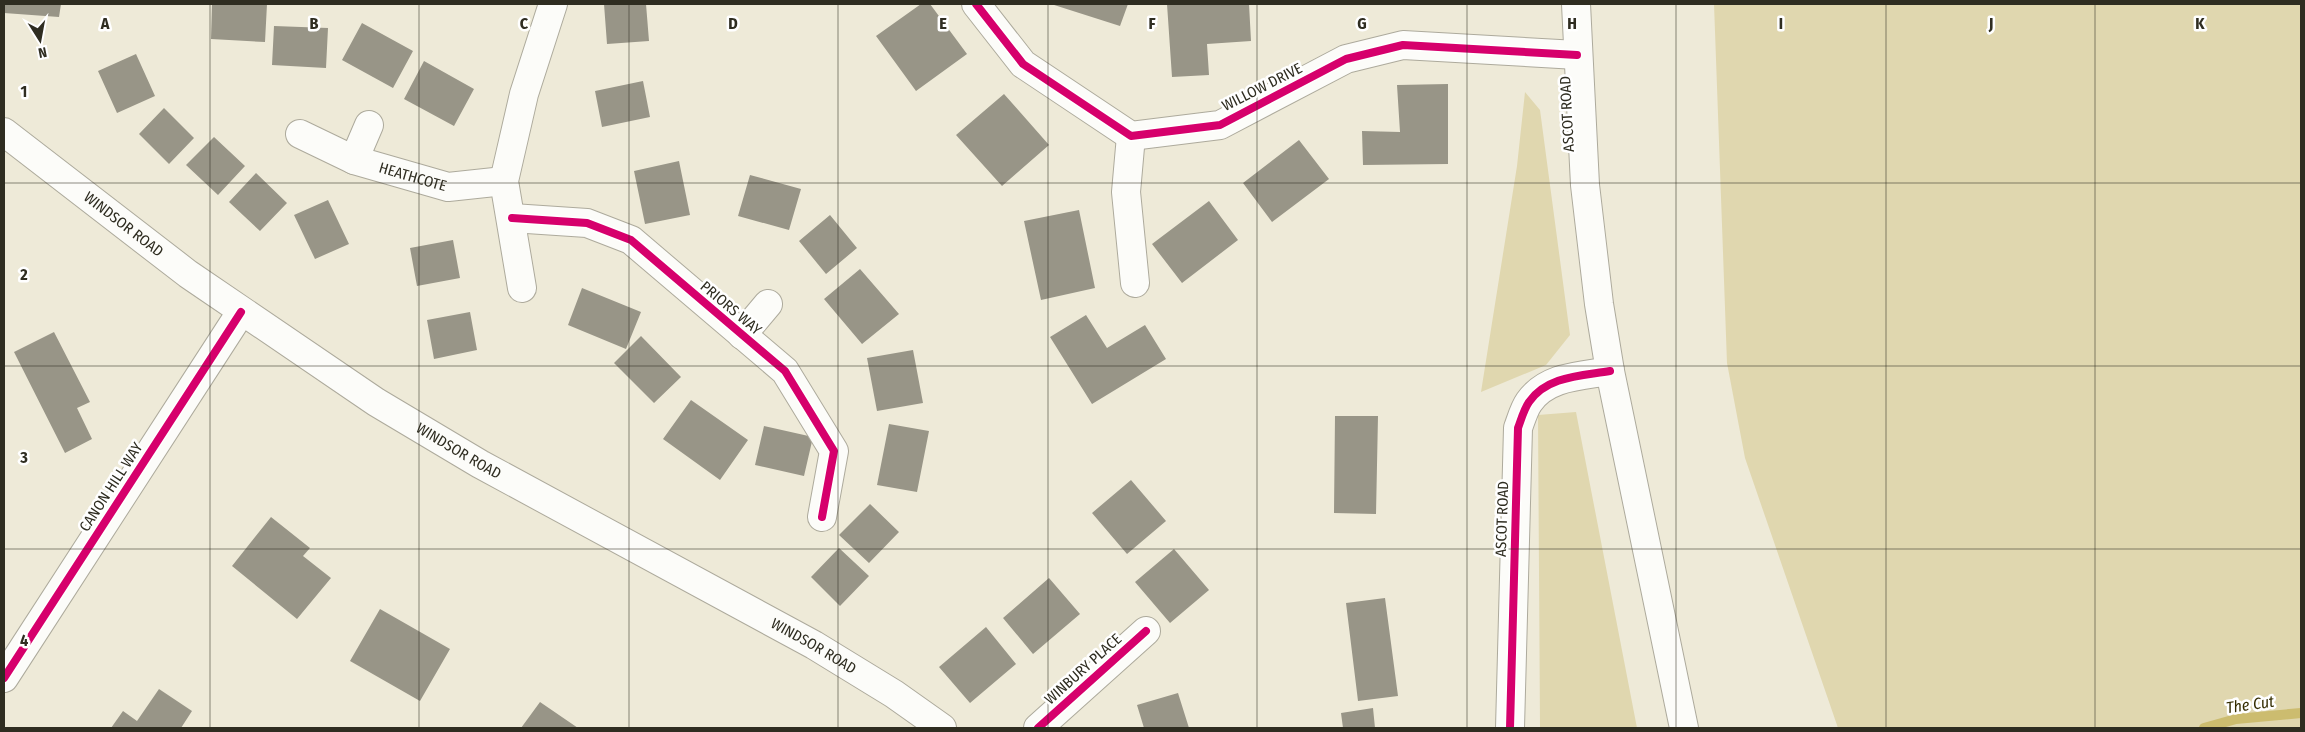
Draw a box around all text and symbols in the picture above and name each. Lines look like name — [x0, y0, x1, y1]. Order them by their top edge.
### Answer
text: A — [100, 14, 110, 33]
text: B — [310, 14, 319, 33]
text: C — [520, 14, 529, 33]
text: D — [728, 14, 738, 33]
text: E — [939, 14, 947, 33]
text: F — [1148, 14, 1156, 33]
text: G — [1357, 14, 1367, 33]
text: H — [1567, 14, 1577, 33]
text: I — [1779, 14, 1783, 33]
text: J — [1988, 14, 1993, 33]
text: K — [2195, 14, 2205, 33]
north arrow — [15, 15, 65, 65]
text: N — [37, 43, 48, 61]
street label: WILLOW DRIVE — [1219, 59, 1305, 115]
street label: ASCOT ROAD — [1556, 76, 1578, 152]
text: 1 — [21, 82, 27, 101]
street label: HEATHCOTE — [377, 159, 449, 195]
street label: WINDSOR ROAD — [80, 188, 167, 261]
text: 2 — [19, 265, 28, 284]
street label: PRIORS WAY — [697, 277, 766, 339]
street label: WINDSOR ROAD — [413, 419, 504, 483]
street label: CANON HILL WAY — [76, 439, 147, 535]
text: 3 — [19, 448, 28, 467]
street label: ASCOT ROAD — [1492, 481, 1512, 557]
street label: WINDSOR ROAD — [768, 614, 860, 678]
street label: WINBURY PLACE — [1041, 630, 1125, 708]
text: 4 — [20, 631, 28, 650]
water label: The Cut — [2225, 692, 2276, 717]

